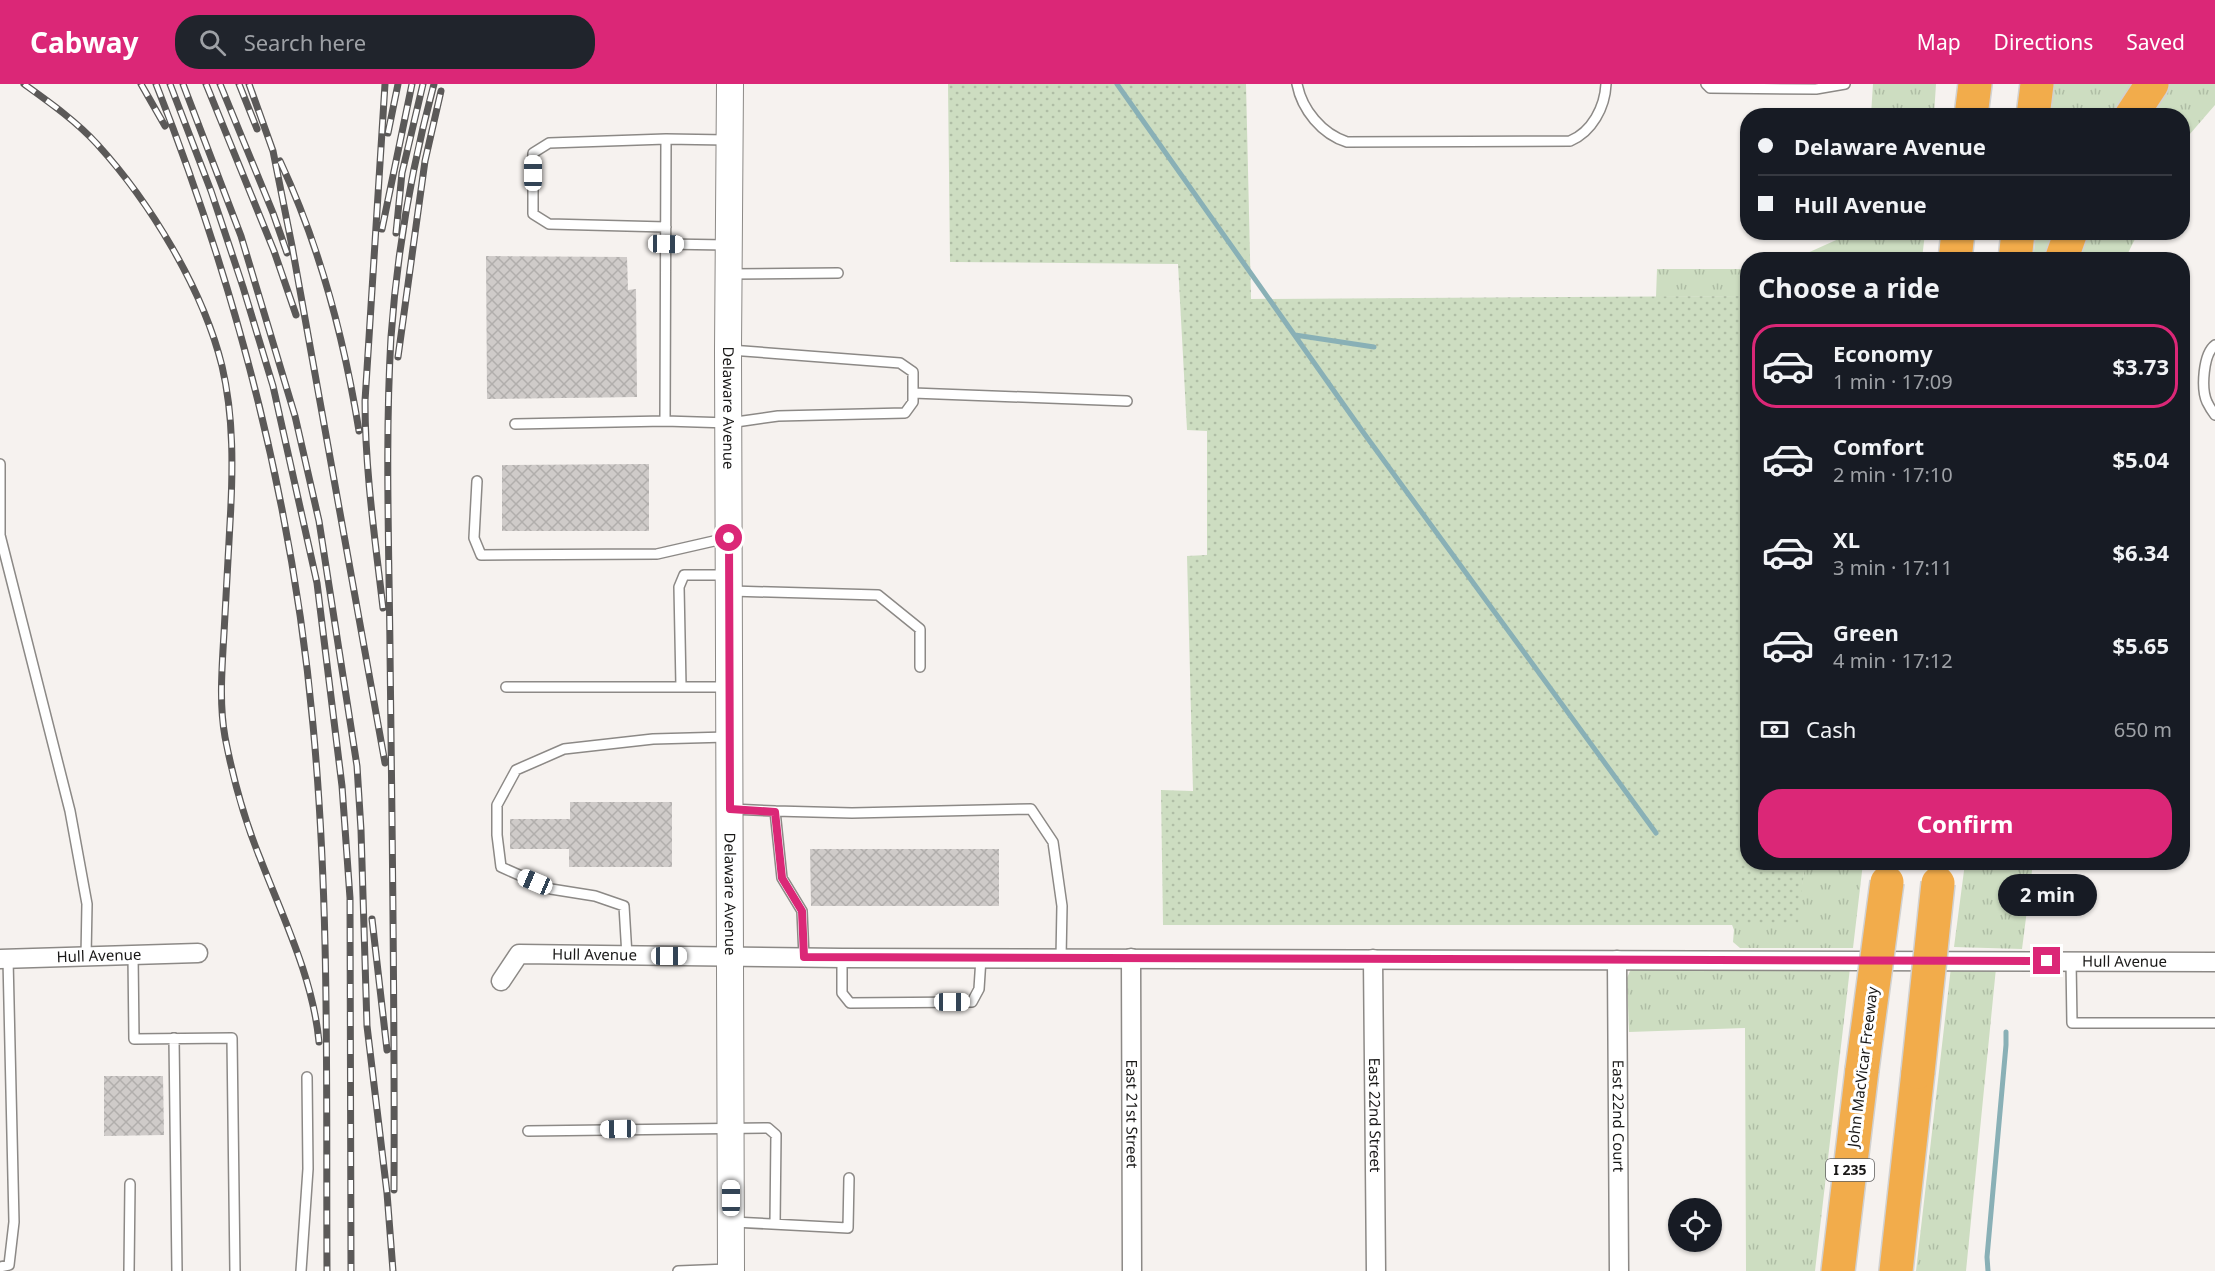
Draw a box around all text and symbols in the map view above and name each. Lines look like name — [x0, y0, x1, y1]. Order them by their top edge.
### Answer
search box — [175, 15, 595, 69]
text: Cabway — [30, 23, 139, 61]
icon: search — [196, 26, 229, 59]
text: Search here — [244, 27, 366, 57]
text: Map — [1917, 28, 1961, 56]
text: Directions — [1994, 28, 2093, 56]
text: Saved — [2126, 28, 2185, 56]
text: Delaware Avenue — [1794, 131, 1986, 161]
car — [524, 155, 542, 191]
text: Hull Avenue — [1794, 189, 1927, 219]
car — [648, 235, 684, 253]
text: Choose a ride — [1758, 269, 1940, 306]
text: Economy — [1833, 338, 1932, 368]
icon: car — [1761, 339, 1815, 393]
street label: Delaware Avenue — [719, 346, 739, 469]
text: $3.73 — [2112, 351, 2169, 381]
text: 1 min · 17:09 — [1833, 368, 1953, 395]
text: Comfort — [1833, 431, 1924, 461]
icon: car — [1761, 432, 1815, 486]
text: $5.04 — [2112, 444, 2169, 474]
text: 2 min · 17:10 — [1833, 461, 1953, 488]
route start — [715, 524, 742, 551]
text: XL — [1833, 524, 1860, 554]
icon: car — [1761, 525, 1815, 579]
text: $6.34 — [2112, 537, 2169, 567]
text: 3 min · 17:11 — [1833, 554, 1953, 581]
text: Green — [1833, 617, 1899, 647]
icon: car — [1761, 618, 1815, 672]
text: $5.65 — [2112, 630, 2169, 660]
text: 4 min · 17:12 — [1833, 647, 1953, 674]
icon: cash — [1758, 713, 1791, 746]
text: Cash — [1806, 714, 1856, 744]
text: 650 m — [2114, 716, 2172, 743]
button: Confirm — [1758, 789, 2172, 858]
street label: Delaware Avenue — [721, 832, 741, 955]
car — [515, 867, 555, 897]
callout: 2 min — [1998, 874, 2096, 916]
text: 2 min — [2020, 881, 2075, 908]
street label: Hull Avenue — [552, 943, 637, 964]
street label: Hull Avenue — [56, 944, 142, 966]
car — [651, 947, 687, 965]
route end — [2033, 947, 2060, 974]
street label: Hull Avenue — [2082, 951, 2167, 971]
street label: John MacVicar Freeway — [1842, 985, 1882, 1150]
car — [934, 993, 970, 1011]
street label: East 22nd Street — [1365, 1057, 1386, 1173]
street label: East 21st Street — [1122, 1060, 1143, 1169]
street label: East 22nd Court — [1609, 1060, 1629, 1173]
car — [600, 1120, 636, 1138]
road number: I 235 — [1826, 1159, 1874, 1181]
car — [722, 1180, 740, 1216]
map controls — [1668, 1198, 1722, 1252]
button: locate — [1668, 1198, 1722, 1252]

